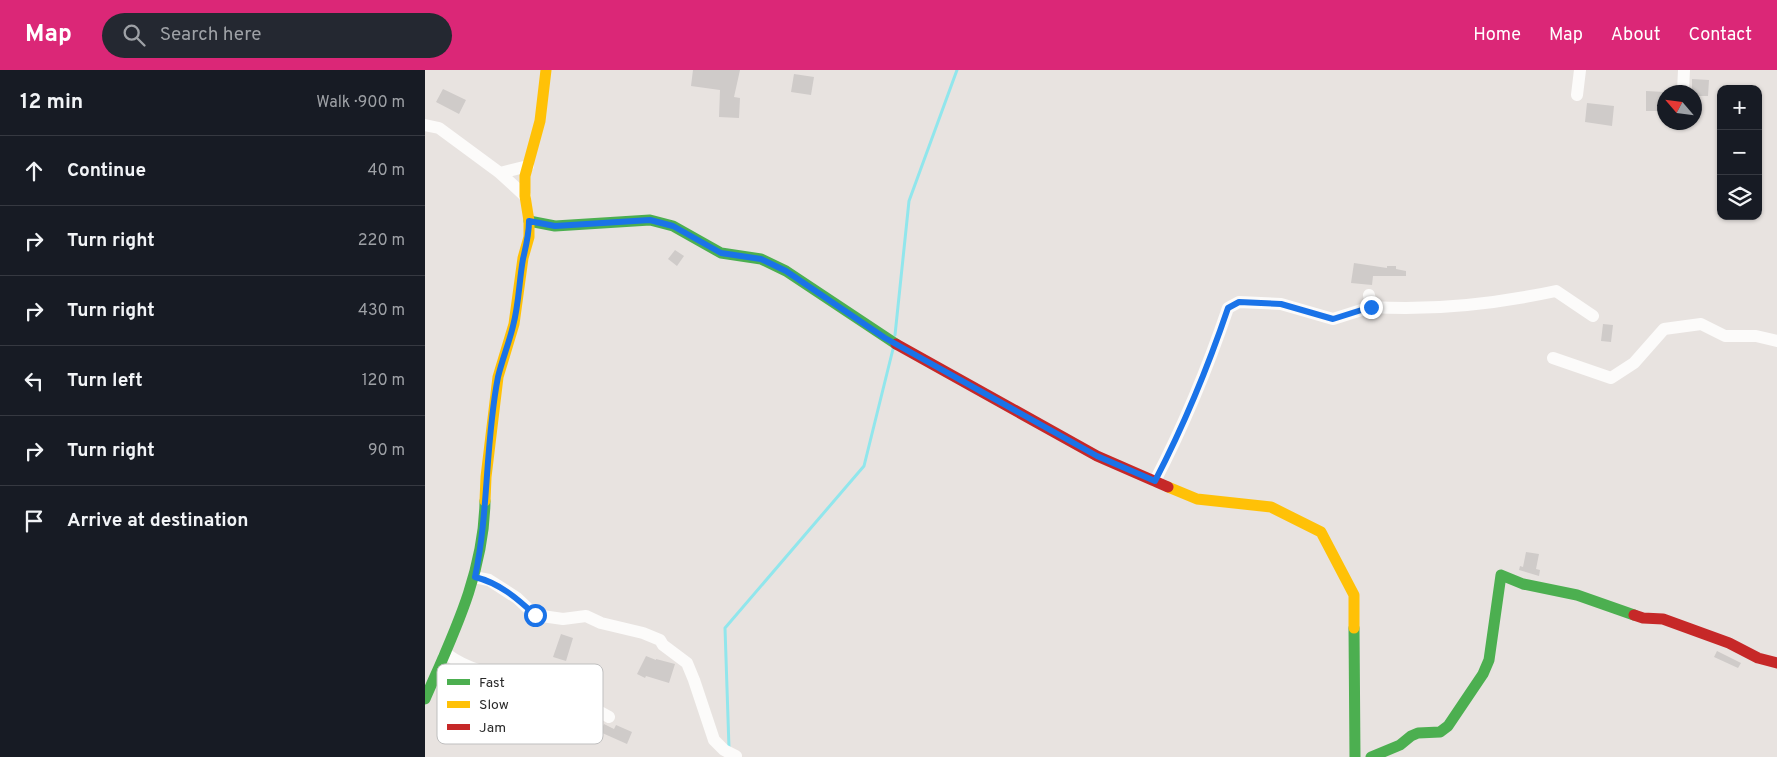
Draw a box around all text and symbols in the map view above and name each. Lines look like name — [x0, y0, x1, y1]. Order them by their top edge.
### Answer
search box — [102, 13, 452, 58]
text: Map — [25, 20, 72, 50]
icon: search — [120, 21, 148, 49]
text: Search here — [160, 23, 261, 47]
text: Home — [1473, 24, 1521, 47]
text: Map — [1549, 24, 1583, 47]
text: About — [1611, 24, 1660, 47]
text: Contact — [1688, 24, 1752, 47]
north arrow — [1657, 85, 1702, 130]
map controls — [1717, 85, 1762, 220]
button: + — [1717, 85, 1762, 130]
text: 12 min — [20, 89, 83, 116]
text: Walk · 900 m — [316, 93, 405, 113]
button: − — [1717, 130, 1762, 175]
icon: ahead — [20, 157, 48, 185]
text: Continue — [67, 159, 146, 183]
text: 40 m — [367, 161, 405, 181]
button: layers — [1717, 175, 1762, 220]
icon: right — [20, 227, 48, 255]
text: Turn right — [67, 229, 155, 253]
text: 220 m — [358, 231, 405, 251]
route end — [1360, 296, 1383, 319]
icon: right — [20, 297, 48, 325]
text: Turn right — [67, 299, 155, 323]
text: 430 m — [358, 301, 405, 321]
icon: left — [20, 367, 48, 395]
text: Turn left — [67, 369, 143, 393]
text: 120 m — [362, 371, 405, 391]
icon: right — [20, 437, 48, 465]
text: Turn right — [67, 439, 155, 463]
text: 90 m — [368, 441, 405, 461]
icon: arrive — [20, 507, 48, 535]
text: Arrive at destination — [67, 509, 248, 533]
route start — [524, 604, 547, 627]
legend — [437, 664, 603, 744]
text: Fast — [479, 675, 505, 692]
text: Slow — [479, 697, 509, 714]
text: Jam — [479, 720, 506, 737]

